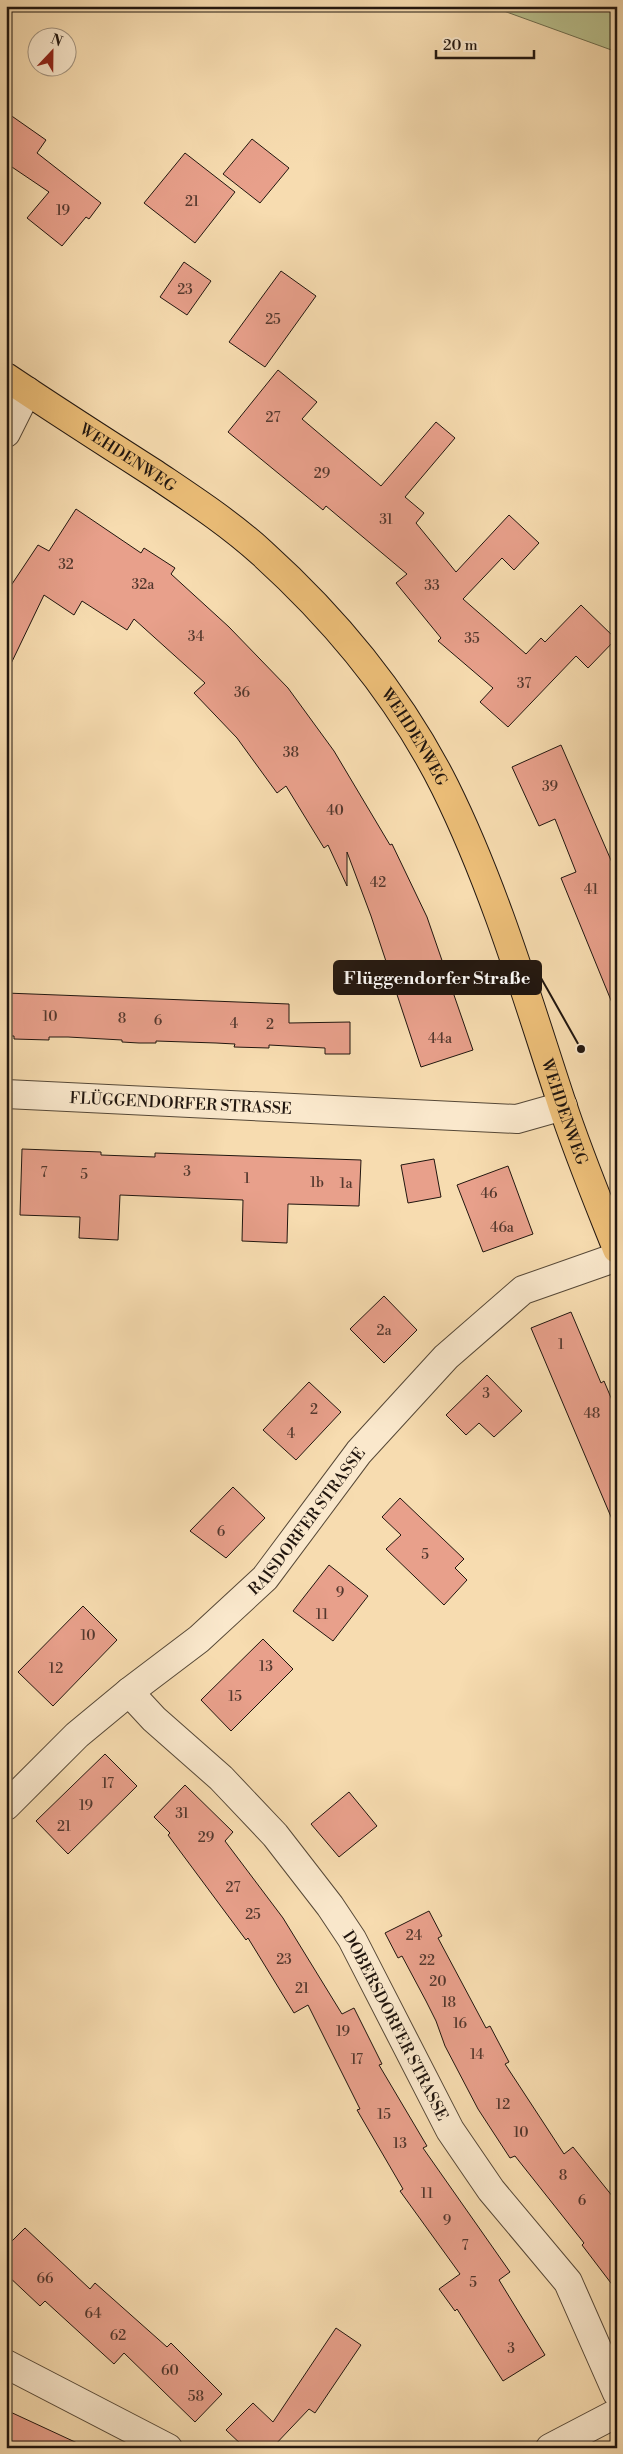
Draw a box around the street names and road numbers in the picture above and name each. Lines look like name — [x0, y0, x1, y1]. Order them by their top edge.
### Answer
street label: WEHDENWEG — [75, 419, 180, 497]
street label: WEHDENWEG — [376, 684, 452, 790]
street label: WEHDENWEG — [537, 1055, 592, 1168]
street label: FLÜGGENDORFER STRASSE — [69, 1087, 292, 1119]
street label: RAISDORFER STRASSE — [244, 1444, 370, 1600]
street label: DOBERSDORFER STRASSE — [338, 1927, 452, 2124]

